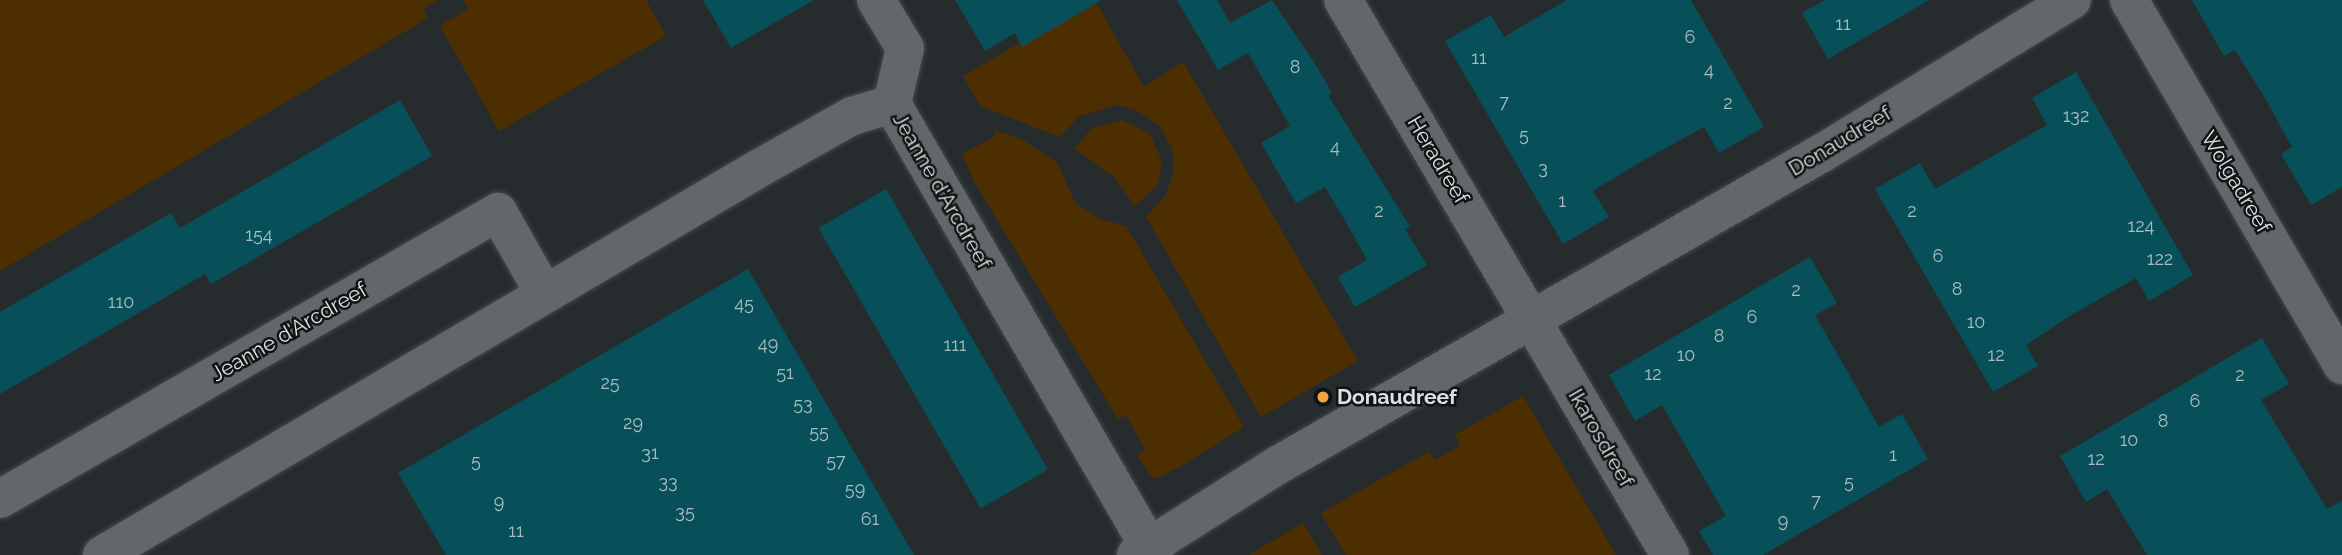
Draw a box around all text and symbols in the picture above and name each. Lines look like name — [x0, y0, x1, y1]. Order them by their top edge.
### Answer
house number: 11 — [1835, 13, 1851, 35]
house number: 6 — [1685, 26, 1695, 48]
house number: 11 — [1471, 47, 1487, 69]
house number: 8 — [1290, 56, 1300, 78]
house number: 4 — [1704, 59, 1714, 81]
house number: 7 — [1499, 91, 1509, 113]
house number: 2 — [1723, 92, 1733, 114]
street label: Donaudreef — [1784, 101, 1896, 181]
house number: 132 — [2063, 105, 2089, 127]
street label: Jeanne d'Arcdreef — [887, 109, 997, 273]
street label: Heradreef — [1402, 112, 1474, 208]
house number: 5 — [1519, 124, 1529, 146]
street label: Wolgadreef — [2196, 126, 2276, 238]
house number: 4 — [1330, 136, 1340, 158]
house number: 3 — [1538, 157, 1548, 179]
house number: 1 — [1558, 190, 1566, 212]
house number: 2 — [1374, 200, 1384, 222]
house number: 2 — [1907, 200, 1917, 222]
house number: 124 — [2128, 215, 2154, 237]
house number: 154 — [245, 224, 273, 246]
house number: 6 — [1933, 245, 1943, 267]
house number: 122 — [2147, 248, 2173, 270]
street label: Jeanne d'Arcdreef — [207, 277, 371, 387]
house number: 8 — [1952, 278, 1962, 300]
house number: 2 — [1791, 279, 1801, 301]
house number: 110 — [108, 291, 134, 313]
house number: 45 — [734, 293, 754, 315]
house number: 6 — [1747, 306, 1757, 328]
house number: 10 — [1967, 311, 1985, 333]
house number: 8 — [1714, 325, 1724, 347]
house number: 49 — [758, 333, 778, 355]
house number: 111 — [943, 334, 967, 356]
house number: 10 — [1677, 344, 1695, 366]
house number: 12 — [1987, 344, 2005, 366]
house number: 51 — [776, 362, 794, 384]
house number: 12 — [1644, 363, 1662, 385]
house number: 2 — [2235, 364, 2245, 386]
house number: 25 — [600, 372, 620, 394]
place label: Donaudreef — [1337, 384, 1457, 410]
street label: Ikarosdreef — [1563, 385, 1639, 491]
marker: Donaudreef — [1315, 389, 1331, 405]
house number: 6 — [2190, 390, 2200, 412]
house number: 53 — [793, 393, 813, 415]
house number: 8 — [2158, 410, 2168, 432]
house number: 29 — [623, 412, 643, 434]
house number: 55 — [809, 421, 829, 443]
house number: 10 — [2120, 429, 2138, 451]
house number: 31 — [641, 442, 659, 464]
house number: 1 — [1889, 444, 1897, 466]
house number: 12 — [2087, 448, 2105, 470]
house number: 5 — [471, 450, 481, 472]
house number: 57 — [826, 450, 846, 472]
house number: 33 — [658, 471, 678, 493]
house number: 5 — [1844, 471, 1854, 493]
house number: 59 — [845, 478, 865, 500]
house number: 7 — [1811, 490, 1821, 512]
house number: 9 — [494, 491, 504, 513]
house number: 35 — [675, 501, 695, 523]
house number: 61 — [861, 508, 879, 530]
house number: 9 — [1778, 510, 1788, 532]
house number: 11 — [508, 520, 524, 542]

